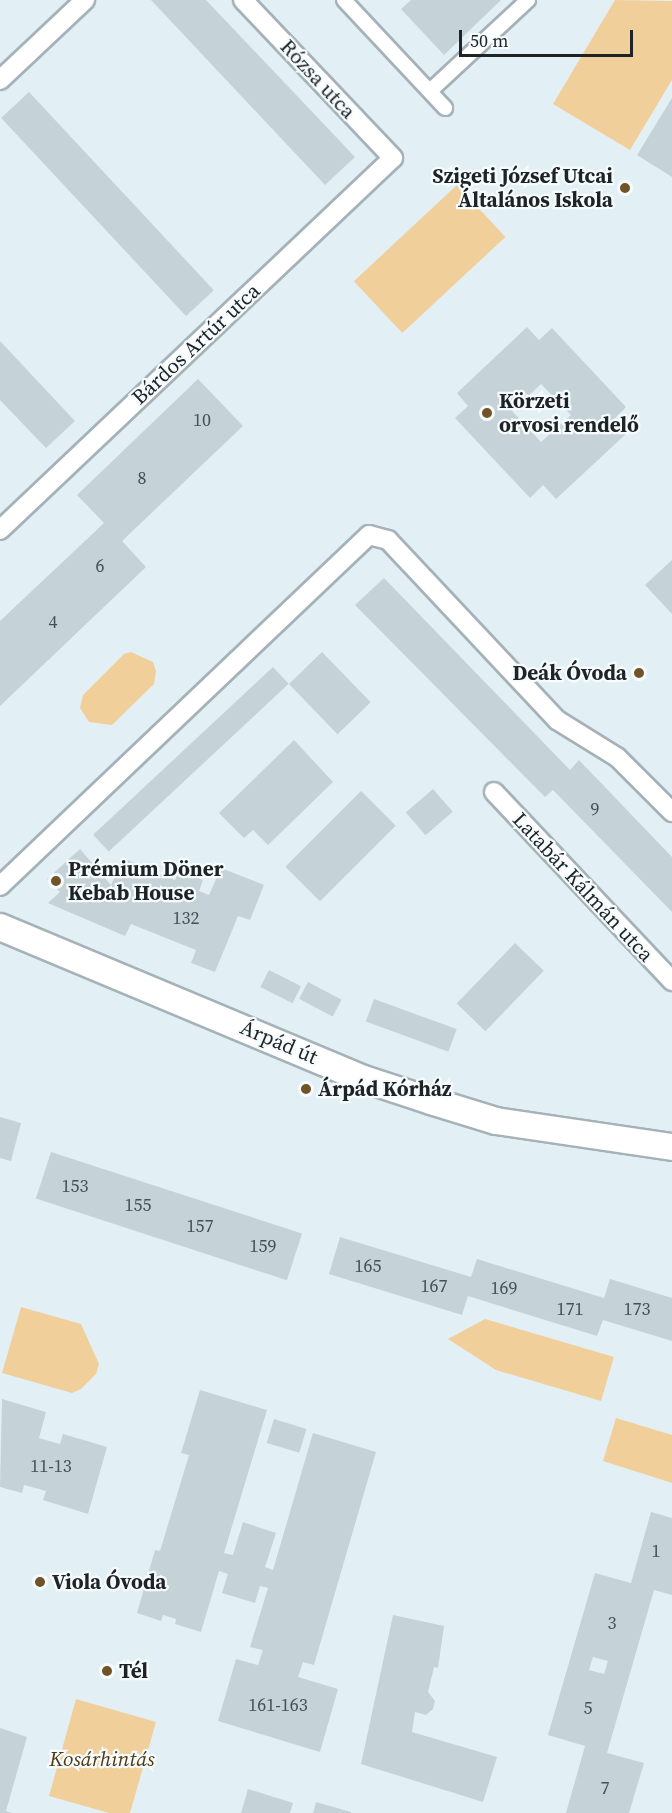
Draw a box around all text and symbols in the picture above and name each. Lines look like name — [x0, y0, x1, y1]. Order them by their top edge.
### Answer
scale bar — [462, 18, 636, 56]
text: 50 m — [470, 28, 508, 53]
street label: Rózsa utca — [275, 34, 361, 124]
place label: Szigeti József Utcai Általános Iskola — [432, 163, 613, 213]
marker: Szigeti József Utcai Általános Iskola — [618, 181, 632, 195]
street label: Bárdos Artúr utca — [127, 278, 265, 410]
place label: Körzeti orvosi rendelő — [499, 388, 639, 438]
marker: Körzeti orvosi rendelő — [480, 406, 494, 420]
house number: 10 — [193, 409, 211, 431]
house number: 8 — [138, 467, 146, 489]
house number: 6 — [96, 555, 104, 577]
house number: 4 — [49, 611, 57, 633]
place label: Deák Óvoda — [512, 660, 627, 686]
marker: Deák Óvoda — [632, 666, 646, 680]
house number: 9 — [591, 798, 599, 820]
street label: Latabár Kálmán utca — [507, 807, 659, 967]
place label: Prémium Döner Kebab House — [68, 856, 223, 906]
marker: Prémium Döner Kebab House — [49, 874, 63, 888]
house number: 132 — [173, 907, 199, 929]
street label: Árpád út — [237, 1014, 321, 1070]
place label: Árpád Kórház — [318, 1076, 452, 1102]
marker: Árpád Kórház — [299, 1082, 313, 1096]
house number: 153 — [62, 1175, 88, 1197]
house number: 155 — [125, 1194, 151, 1216]
house number: 157 — [187, 1215, 213, 1237]
house number: 159 — [250, 1235, 276, 1257]
house number: 165 — [355, 1255, 381, 1277]
house number: 167 — [421, 1275, 447, 1297]
house number: 169 — [491, 1277, 517, 1299]
house number: 171 — [557, 1298, 583, 1320]
house number: 173 — [624, 1298, 650, 1320]
house number: 11-13 — [30, 1455, 72, 1477]
house number: 1 — [652, 1540, 660, 1562]
place label: Viola Óvoda — [52, 1569, 166, 1595]
marker: Viola Óvoda — [33, 1575, 47, 1589]
house number: 3 — [608, 1612, 616, 1634]
place label: Tél — [119, 1658, 148, 1684]
marker: Tél — [100, 1664, 114, 1678]
house number: 161-163 — [248, 1694, 308, 1716]
house number: 5 — [584, 1697, 592, 1719]
park label: Kosárhintás — [49, 1746, 155, 1772]
house number: 7 — [601, 1777, 609, 1799]

